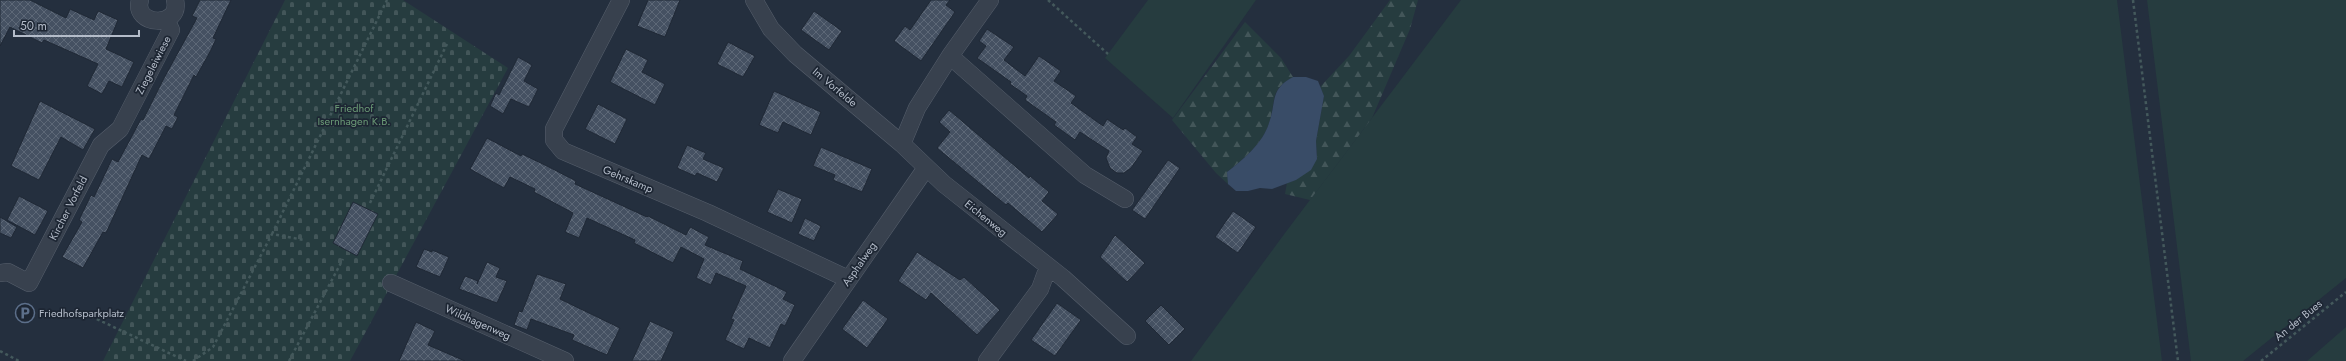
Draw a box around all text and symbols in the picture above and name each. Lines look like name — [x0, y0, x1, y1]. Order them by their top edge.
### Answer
scale bar — [14, 12, 139, 38]
text: 50 m — [20, 17, 47, 35]
street label: Ziegeleiwiese — [131, 33, 175, 97]
street label: Im Vorfelde — [809, 64, 861, 111]
park label: Friedhof Isernhagen K.B. — [317, 100, 391, 129]
street label: Gehrskamp — [600, 161, 656, 197]
street label: Kircher Vorfeld — [45, 173, 91, 243]
street label: Eichenweg — [961, 196, 1011, 240]
street label: Asphalweg — [838, 239, 880, 289]
street label: An der Bues — [2271, 295, 2326, 344]
street label: Wildhagenweg — [443, 300, 513, 344]
parking icon: Friedhofsparkplatz — [14, 302, 36, 324]
place label: Friedhofsparkplatz — [39, 305, 124, 321]

